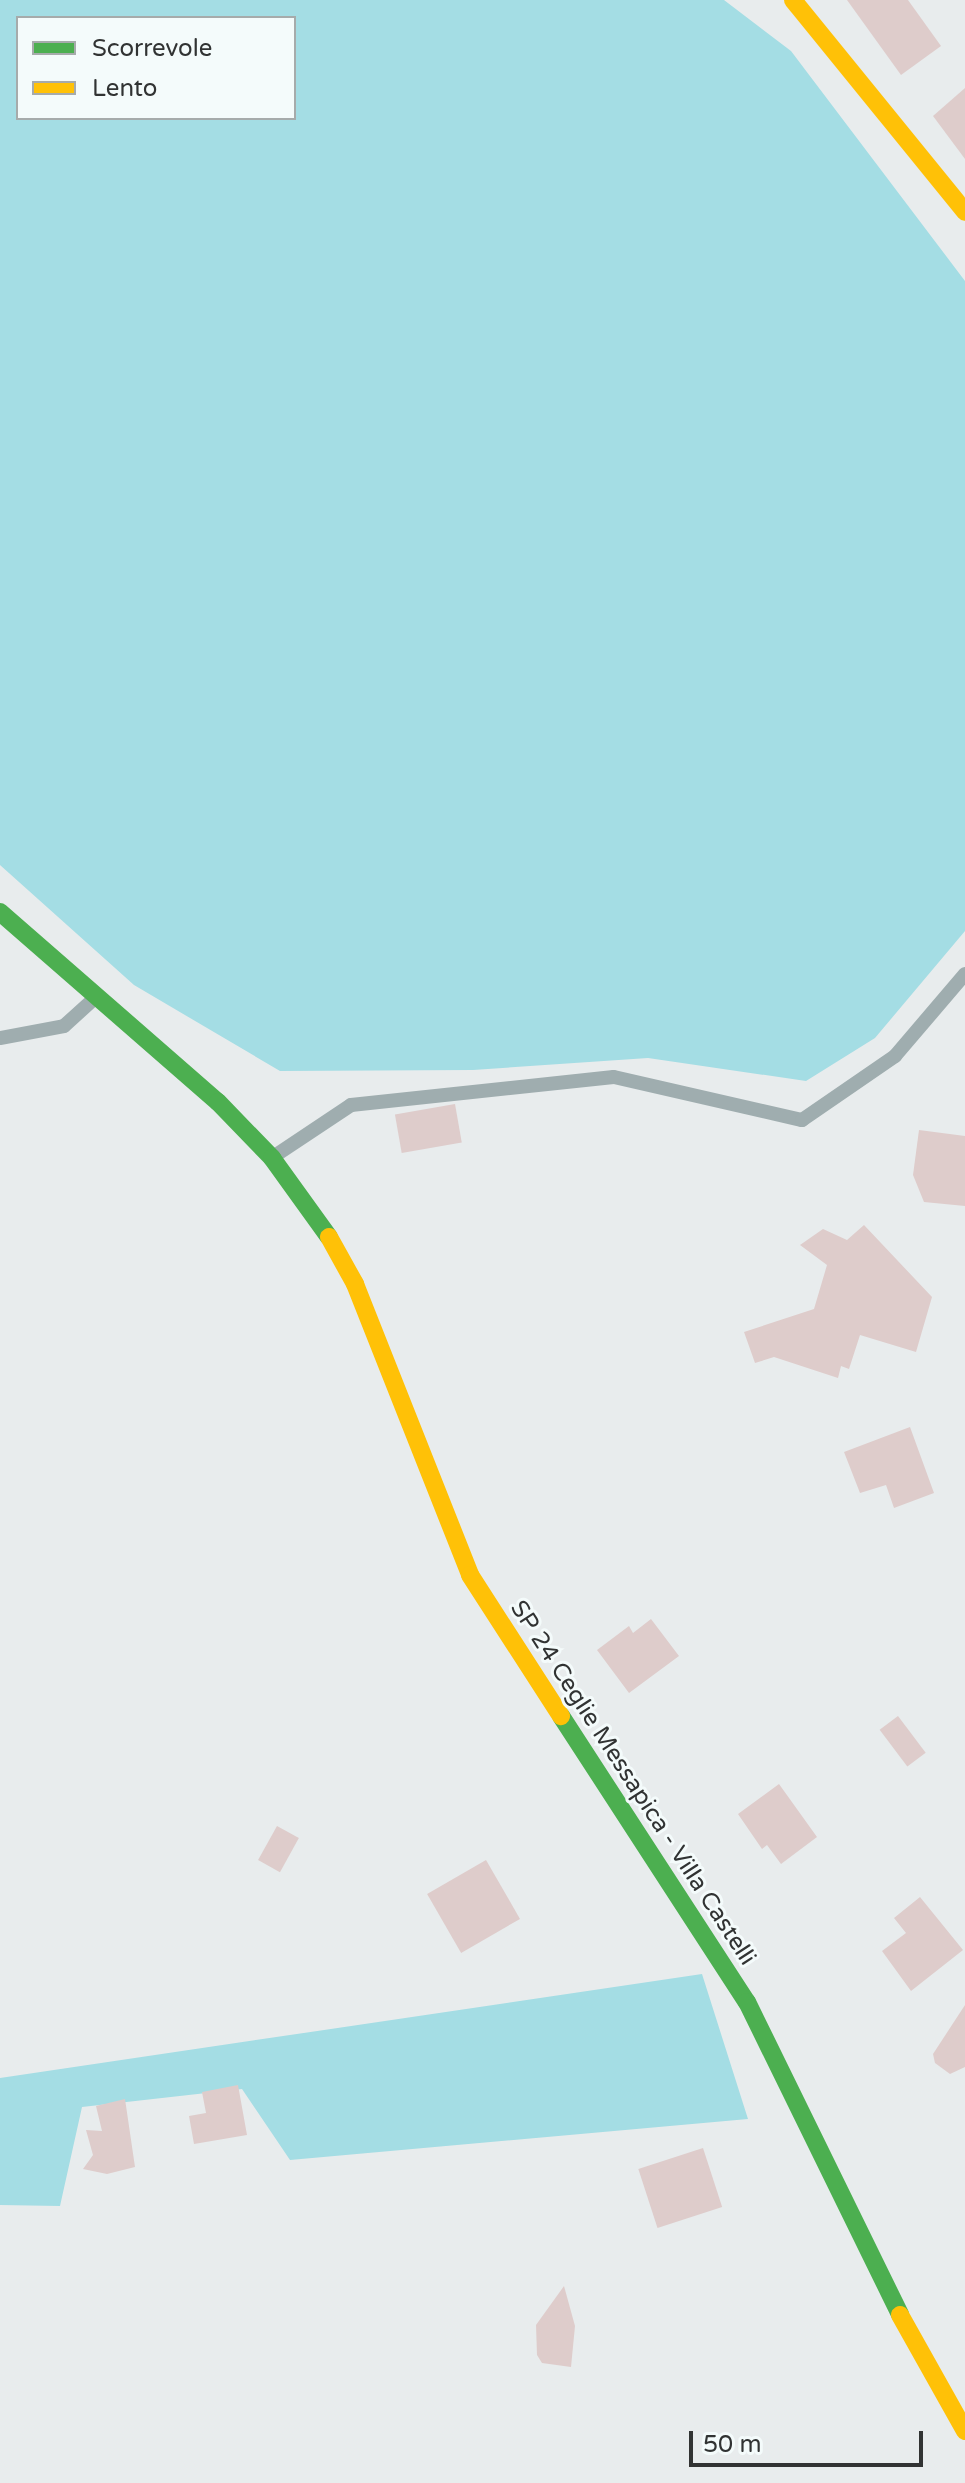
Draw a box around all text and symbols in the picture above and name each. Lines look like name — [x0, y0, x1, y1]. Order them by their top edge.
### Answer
legend — [16, 16, 296, 120]
text: Scorrevole — [92, 34, 212, 63]
text: Lento — [92, 74, 157, 103]
street label: SP 24 Ceglie Messapica - Villa Castelli — [504, 1595, 762, 1971]
scale bar — [693, 2415, 927, 2465]
text: 50 m — [703, 2430, 761, 2459]

